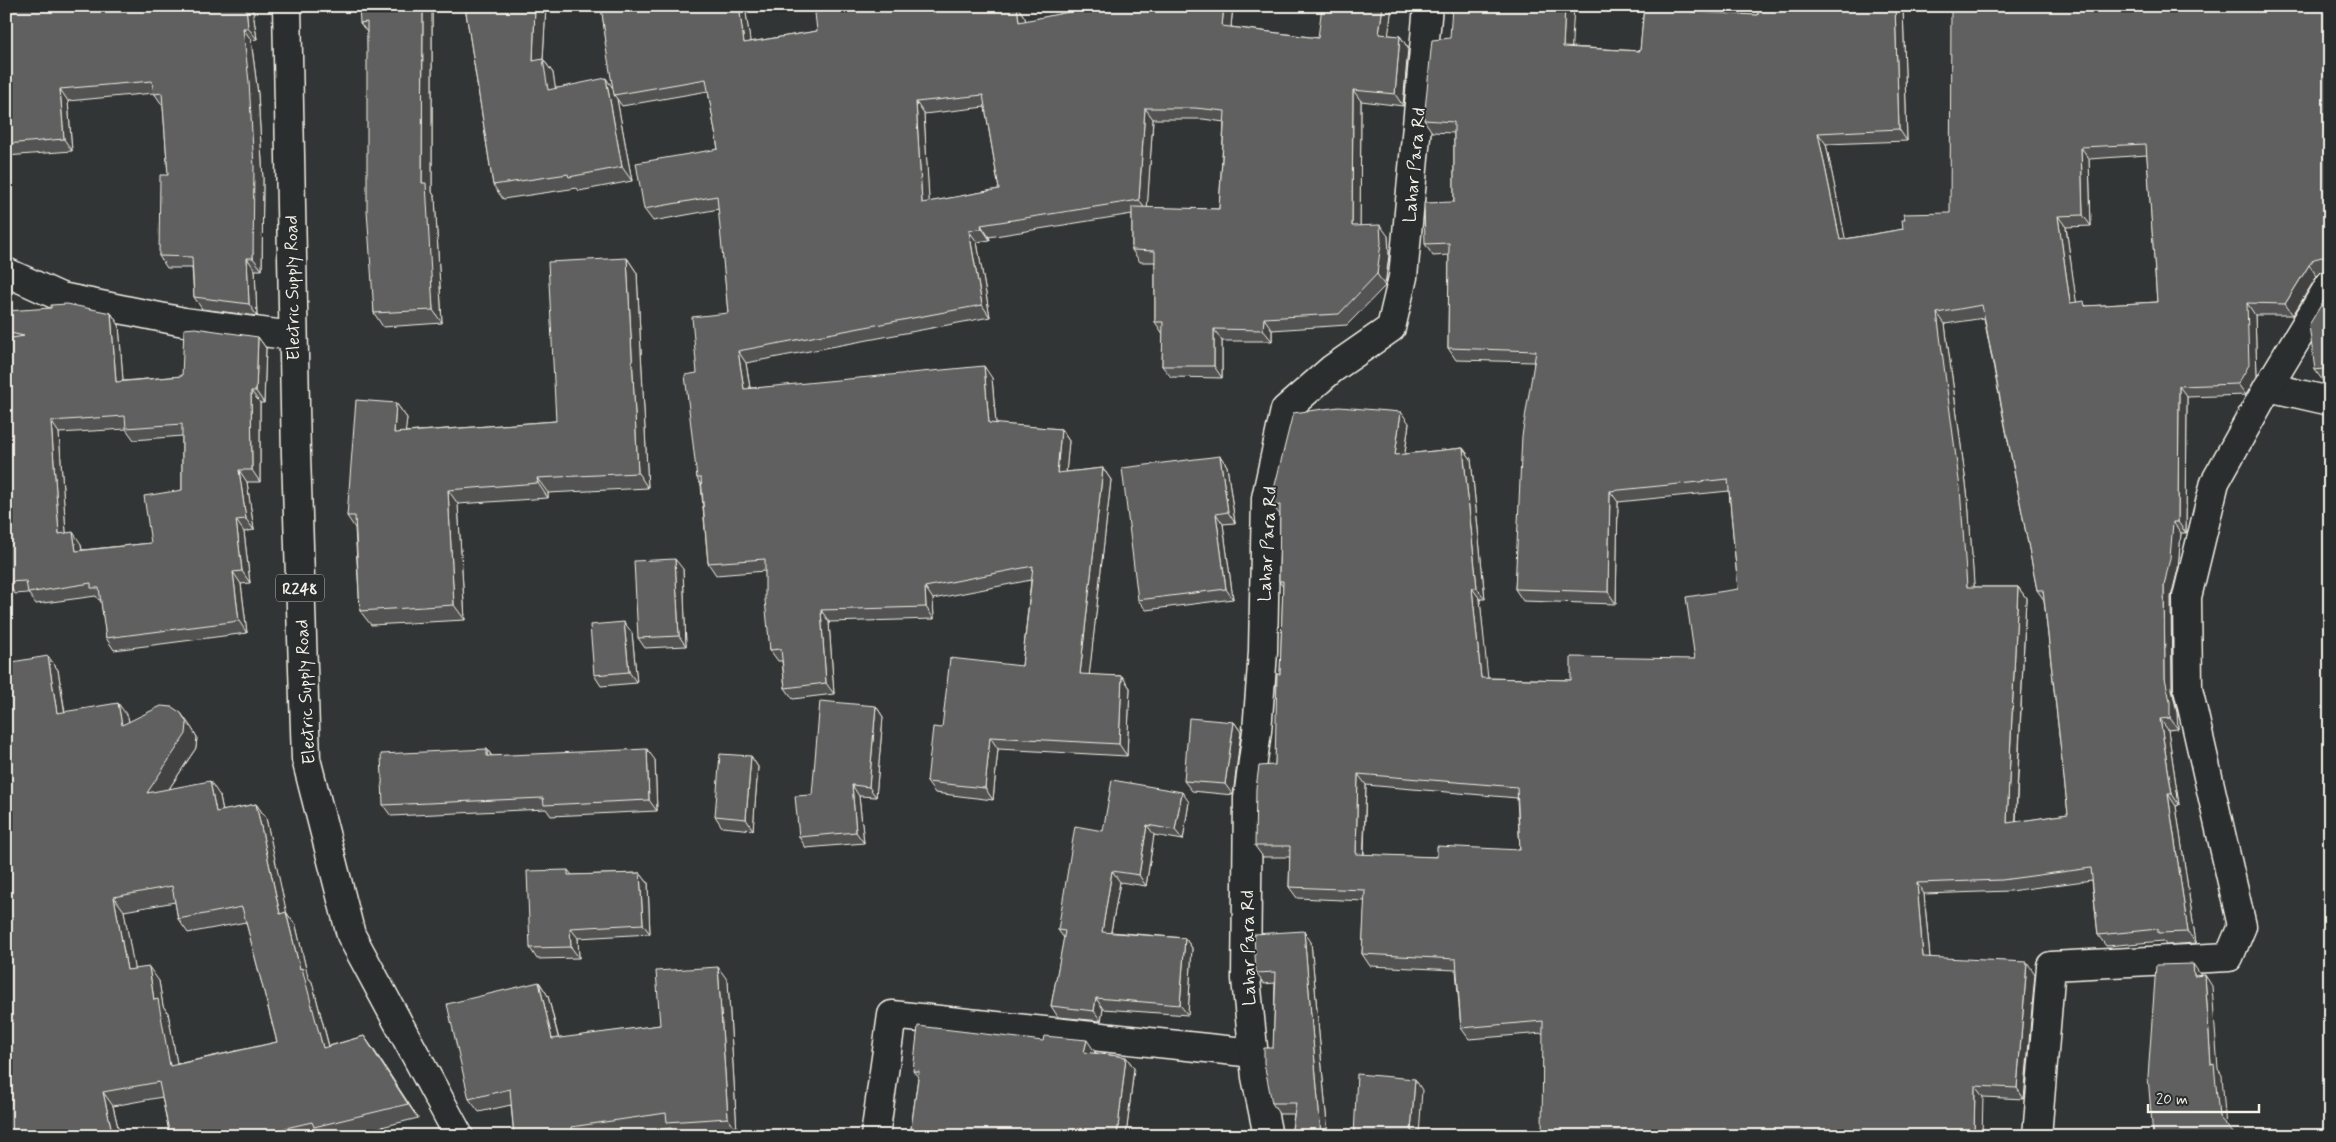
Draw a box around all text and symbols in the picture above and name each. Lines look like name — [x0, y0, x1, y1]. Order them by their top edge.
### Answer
street label: Lahar Para Rd — [1398, 106, 1432, 224]
street label: Electric Supply Road — [280, 215, 306, 361]
street label: Lahar Para Rd — [1253, 486, 1283, 602]
road number: R248 — [276, 574, 324, 602]
street label: Electric Supply Road — [290, 619, 322, 765]
street label: Lahar Para Rd — [1236, 890, 1262, 1006]
scale bar — [2148, 1082, 2260, 1114]
text: 20 m — [2156, 1090, 2188, 1110]

